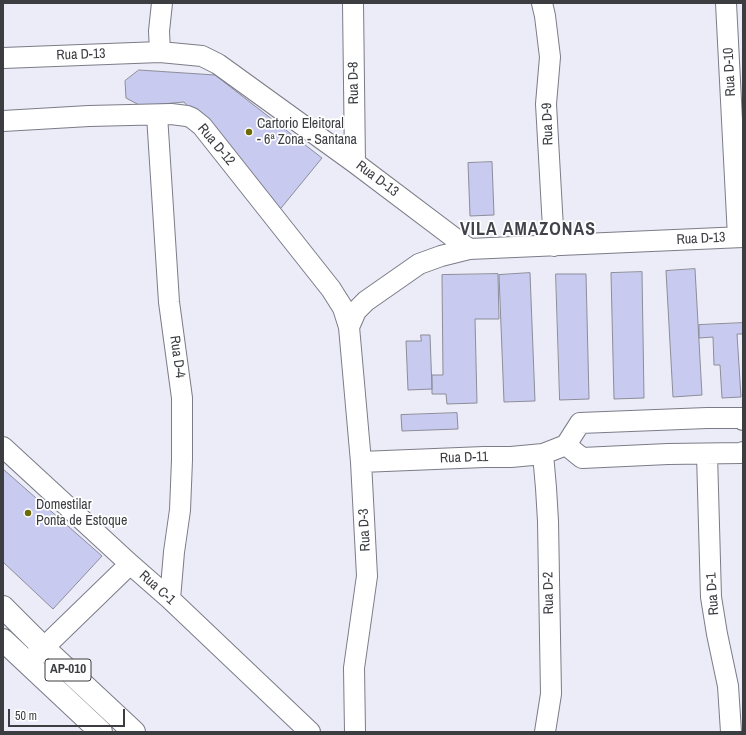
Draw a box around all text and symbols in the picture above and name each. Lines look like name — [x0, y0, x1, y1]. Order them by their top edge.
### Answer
street label: Rua D-13 — [56, 46, 106, 64]
street label: Rua D-10 — [720, 47, 740, 97]
street label: Rua D-8 — [345, 61, 363, 105]
street label: Rua D-9 — [539, 102, 557, 146]
place label: Cartorio Eleitoral - 6ª Zona - Santana — [257, 116, 357, 148]
street label: Rua D-12 — [194, 121, 238, 169]
marker: Cartorio Eleitoral - 6ª Zona - Santana — [244, 127, 254, 137]
street label: Rua D-13 — [352, 158, 402, 200]
district label: VILA AMAZONAS — [460, 219, 596, 241]
street label: Rua D-13 — [676, 229, 726, 249]
street label: Rua D-4 — [166, 335, 188, 379]
street label: Rua D-11 — [440, 449, 488, 467]
place label: Domestilar Ponta de Estoque — [36, 497, 127, 530]
marker: Domestilar Ponta de Estoque — [23, 508, 33, 518]
street label: Rua D-3 — [355, 508, 375, 552]
street label: Rua C-1 — [135, 567, 179, 609]
street label: Rua D-2 — [540, 571, 558, 615]
street label: Rua D-1 — [703, 572, 723, 616]
road number: AP-010 — [45, 659, 91, 681]
scale bar — [10, 701, 127, 727]
text: 50 m — [15, 708, 37, 724]

